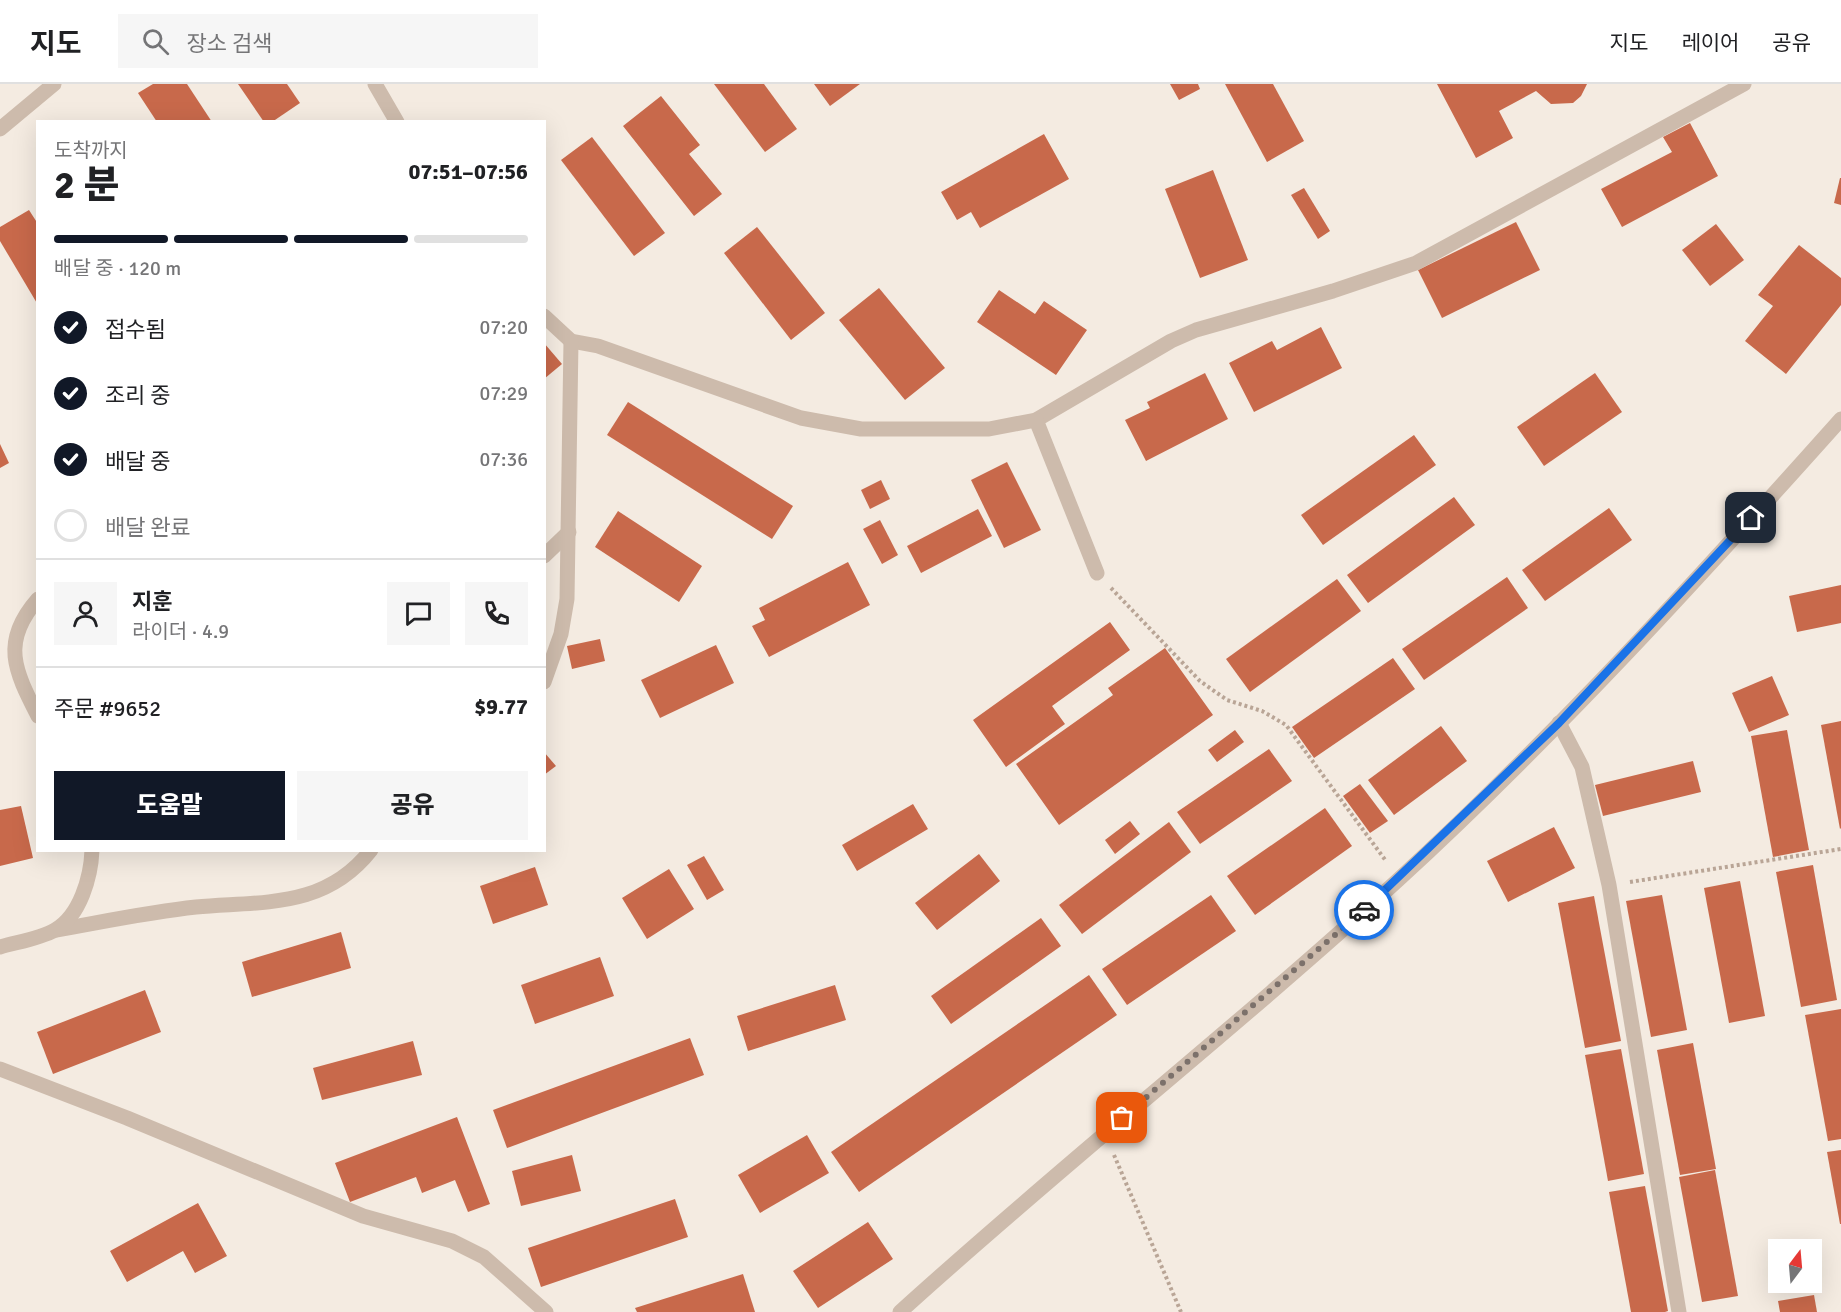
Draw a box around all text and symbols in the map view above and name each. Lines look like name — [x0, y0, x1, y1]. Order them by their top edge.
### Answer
search box — [118, 14, 538, 68]
icon: search — [139, 25, 172, 58]
text: 지도 — [30, 27, 82, 61]
text: 장소 검색 — [187, 30, 272, 57]
text: 지도 — [1610, 30, 1648, 56]
text: 레이어 — [1681, 30, 1739, 56]
text: 공유 — [1772, 30, 1811, 56]
text: 도착까지 — [54, 138, 128, 163]
text: 07:51–07:56 — [409, 158, 528, 185]
text: 2 분 — [54, 161, 120, 209]
text: 배달 중 · 120 m — [54, 256, 181, 281]
icon: check — [54, 311, 87, 344]
text: 07:20 — [479, 315, 528, 340]
text: 접수됨 — [105, 316, 166, 343]
icon: check — [54, 377, 87, 410]
text: 07:29 — [479, 381, 528, 406]
text: 조리 중 — [105, 382, 171, 409]
icon: check — [54, 443, 87, 476]
text: 07:36 — [479, 447, 528, 472]
text: 배달 중 — [105, 448, 171, 475]
pin — [1725, 492, 1776, 543]
icon: home — [1734, 501, 1767, 534]
text: 배달 완료 — [105, 514, 191, 541]
button: person — [54, 582, 117, 645]
button: chat — [387, 582, 450, 645]
button: phone — [465, 582, 528, 645]
text: 지훈 — [132, 588, 172, 615]
text: 라이더 · 4.9 — [132, 619, 229, 644]
text: $9.77 — [474, 693, 528, 720]
text: 주문 #9652 — [54, 695, 161, 722]
button: 도움말 — [54, 771, 285, 840]
button: 공유 — [297, 771, 528, 840]
courier — [1334, 880, 1394, 940]
icon: car — [1348, 894, 1381, 927]
pin — [1096, 1092, 1147, 1143]
icon: bag — [1105, 1101, 1138, 1134]
north arrow — [1768, 1239, 1822, 1293]
map controls — [1768, 1239, 1822, 1293]

